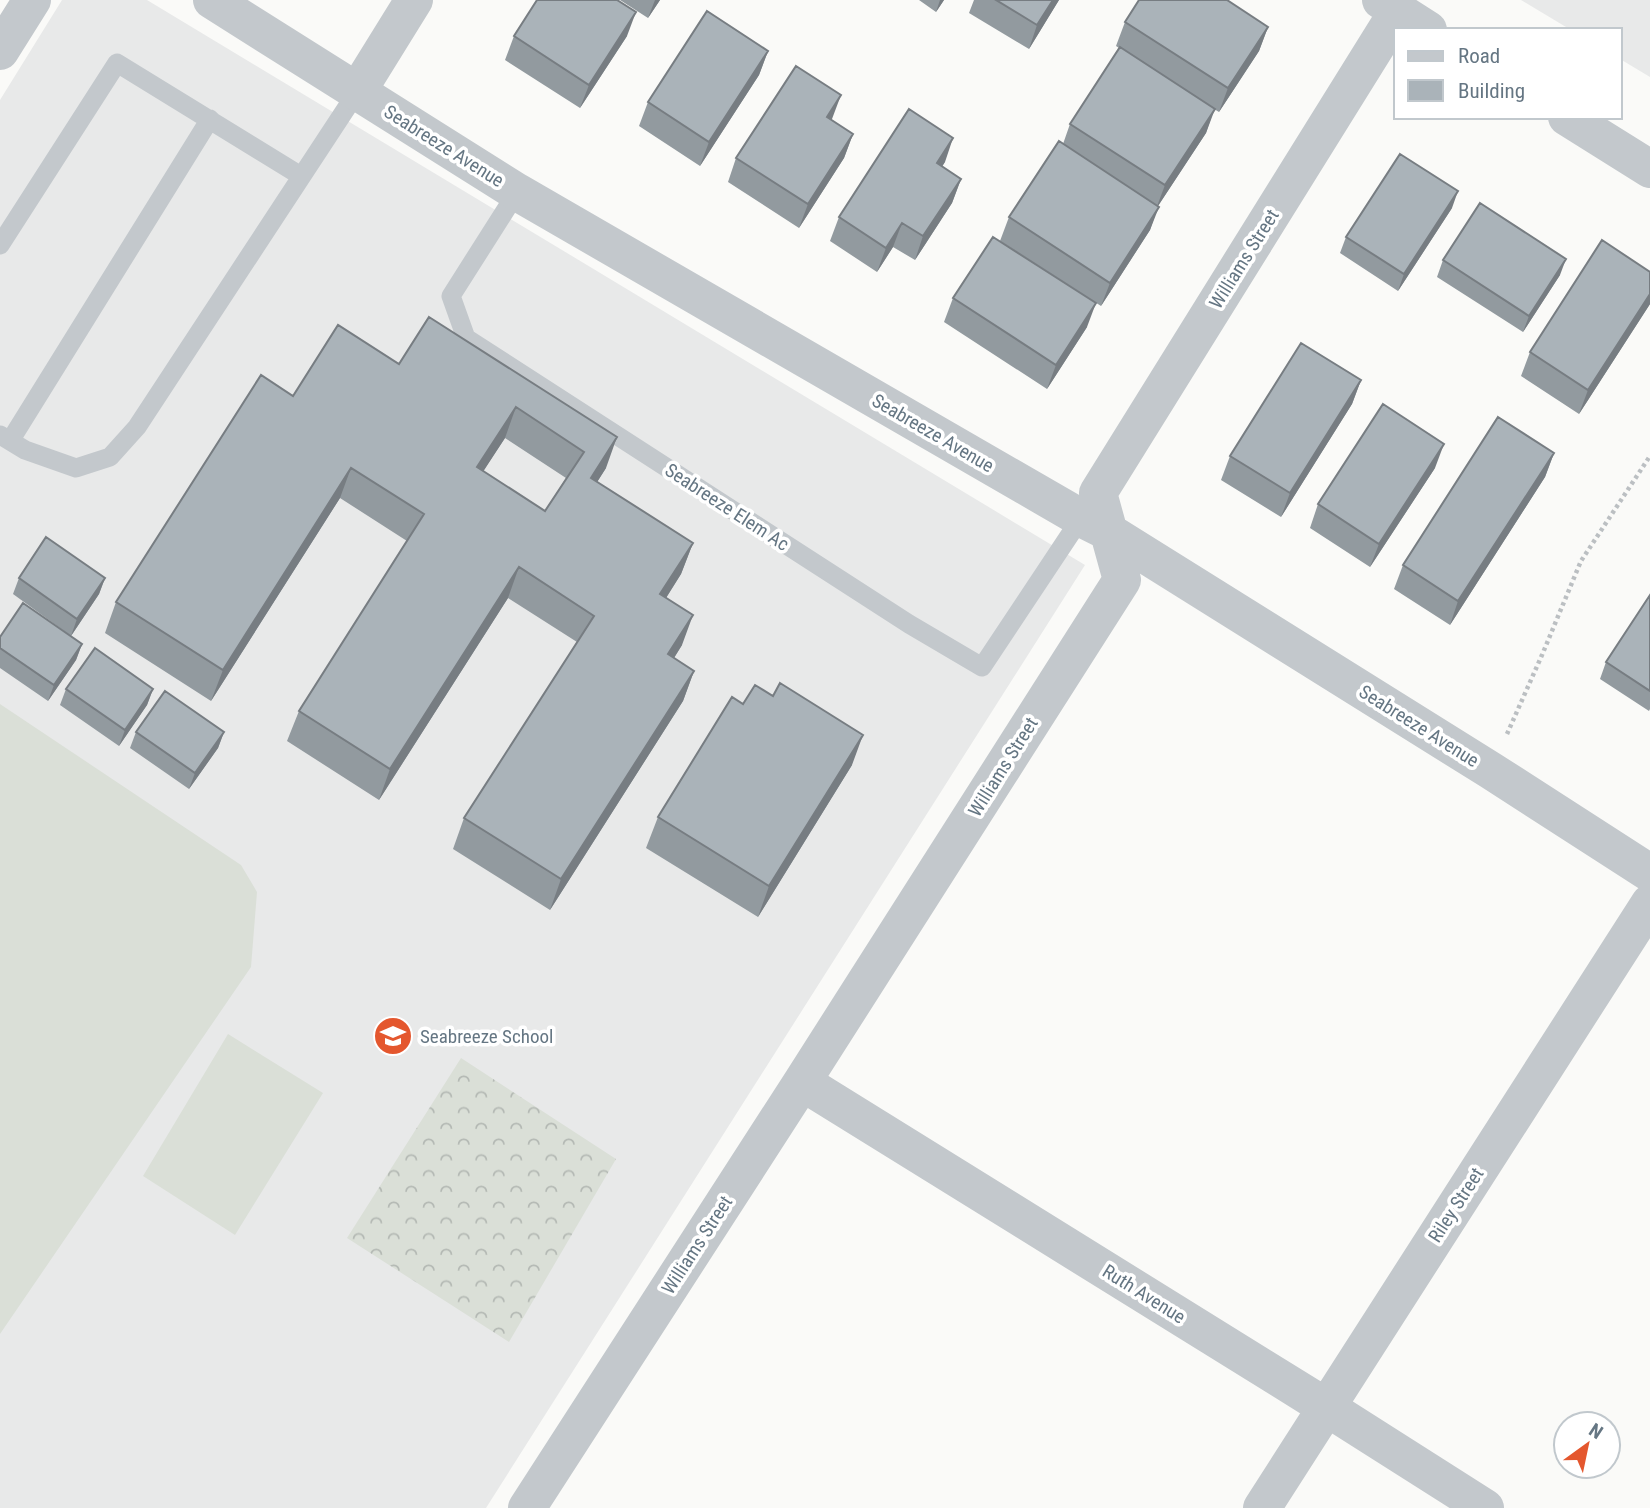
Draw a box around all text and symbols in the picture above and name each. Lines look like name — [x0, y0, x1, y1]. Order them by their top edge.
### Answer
legend — [1394, 28, 1622, 119]
text: Road — [1458, 44, 1500, 68]
text: Building — [1458, 79, 1525, 103]
street label: Seabreeze Avenue — [380, 100, 508, 192]
street label: Williams Street — [1204, 205, 1284, 313]
street label: Seabreeze Avenue — [868, 389, 998, 477]
street label: Seabreeze Elem Ac — [661, 458, 794, 556]
street label: Seabreeze Avenue — [1355, 680, 1483, 772]
street label: Williams Street — [963, 713, 1043, 821]
school or university icon: Seabreeze School — [372, 1015, 414, 1057]
place label: Seabreeze School — [420, 1025, 553, 1048]
street label: Riley Street — [1423, 1163, 1489, 1247]
street label: Williams Street — [657, 1191, 737, 1299]
street label: Ruth Avenue — [1098, 1260, 1190, 1328]
north arrow — [1552, 1410, 1622, 1480]
text: N — [1585, 1418, 1607, 1444]

